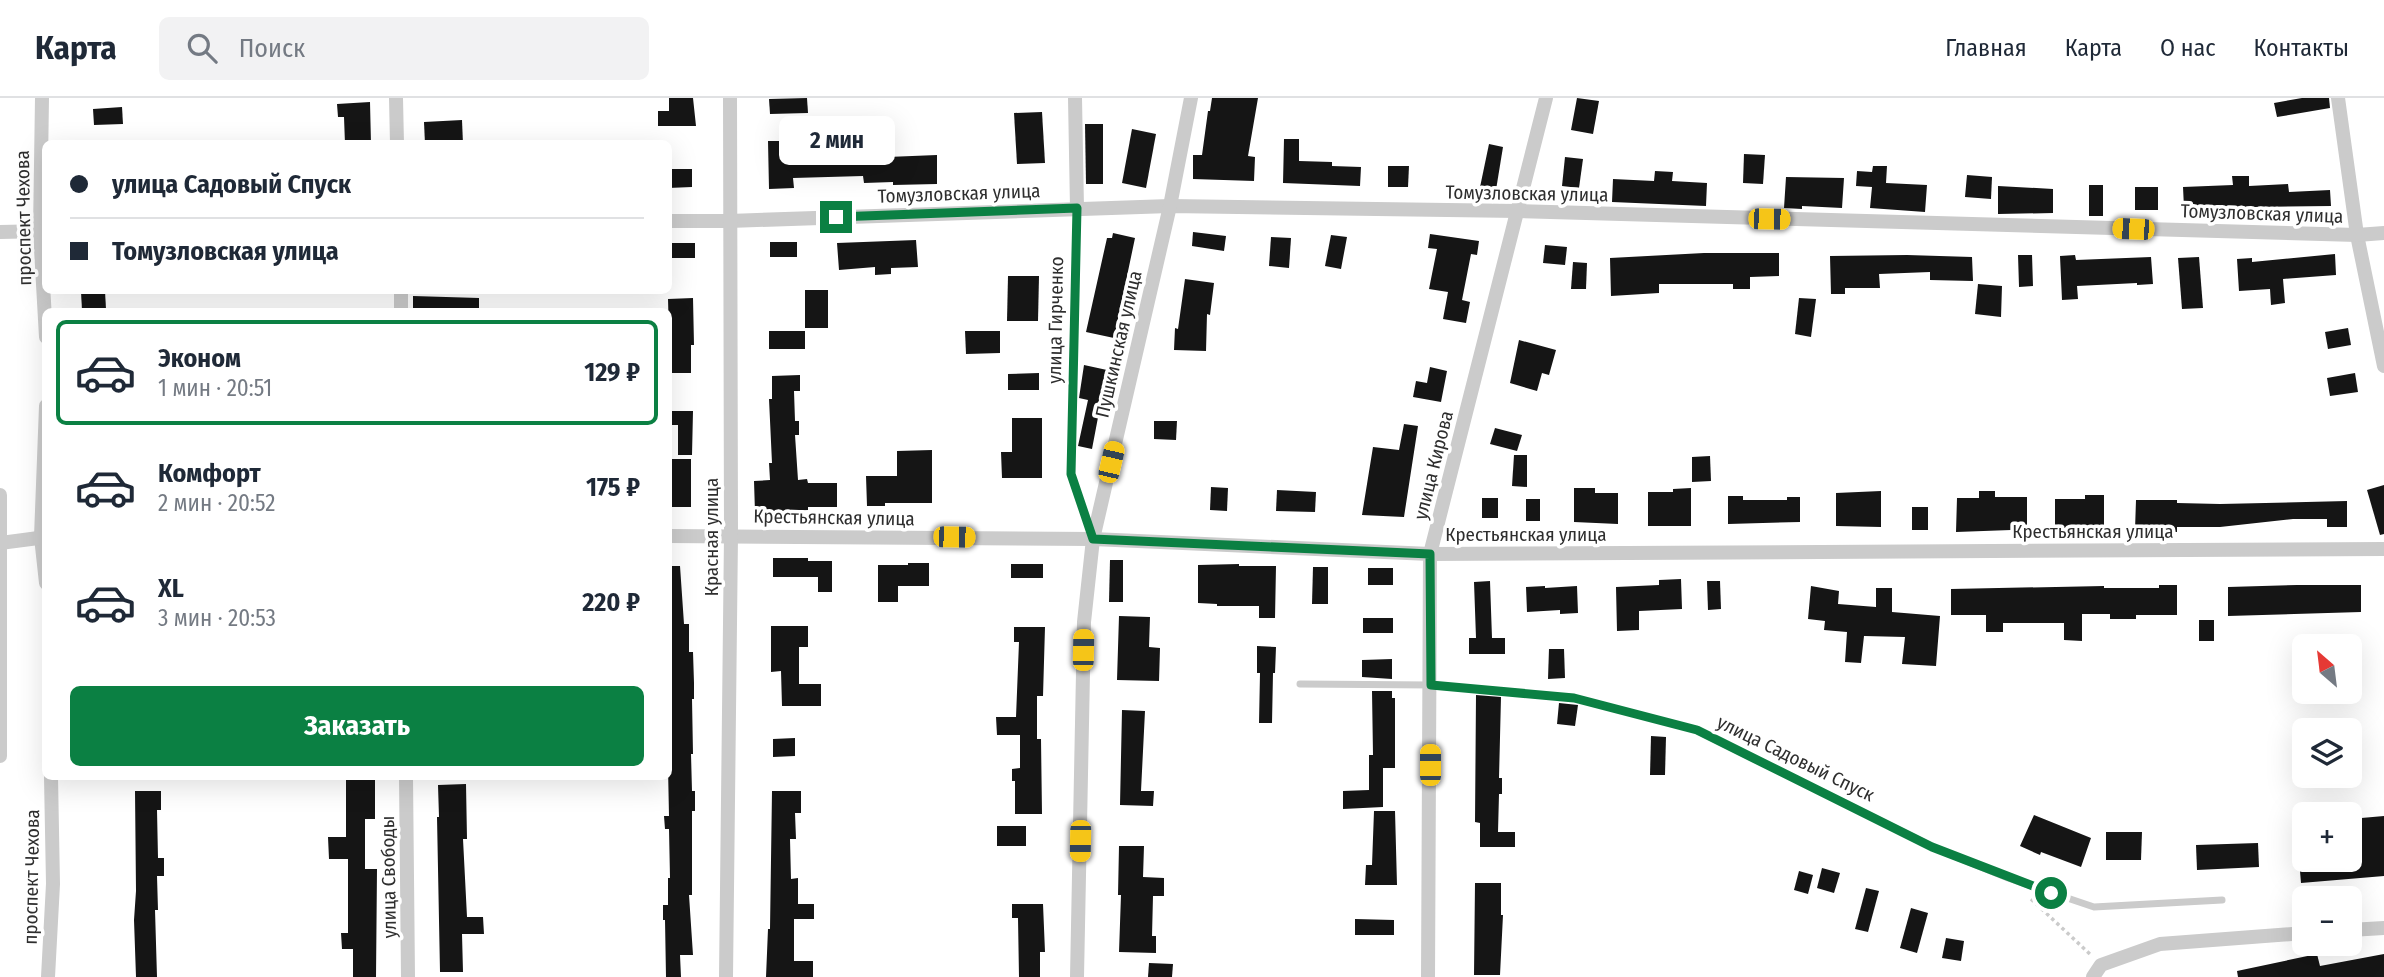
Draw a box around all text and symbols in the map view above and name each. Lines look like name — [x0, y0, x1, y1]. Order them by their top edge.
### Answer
search box — [159, 17, 649, 80]
text: Карта — [35, 28, 117, 68]
icon: search — [183, 29, 221, 67]
text: Поиск — [239, 33, 305, 64]
text: Главная — [1945, 34, 2027, 62]
text: Карта — [2065, 34, 2122, 62]
text: О нас — [2160, 34, 2215, 62]
text: Контакты — [2253, 34, 2349, 62]
callout: 2 мин — [778, 116, 894, 164]
text: 2 мин — [810, 126, 864, 154]
street label: проспект Чехова — [11, 150, 36, 286]
text: улица Садовый Спуск — [112, 169, 351, 200]
street label: Томузловская улица — [877, 179, 1041, 208]
street label: Томузловская улица — [1445, 181, 1608, 206]
street label: Томузловская улица — [2180, 199, 2344, 228]
route end — [820, 201, 852, 233]
car — [1748, 208, 1791, 230]
car — [2112, 218, 2155, 240]
text: Томузловская улица — [112, 236, 339, 267]
street label: улица Гирченко — [1043, 256, 1068, 384]
street label: Пушкинская улица — [1090, 268, 1147, 420]
icon: car — [74, 341, 137, 404]
text: Эконом — [158, 343, 241, 374]
text: 129 ₽ — [584, 357, 640, 388]
text: 1 мин · 20:51 — [158, 374, 272, 402]
street label: улица Кирова — [1409, 408, 1458, 522]
car — [1097, 439, 1126, 485]
icon: car — [74, 456, 137, 519]
text: Комфорт — [158, 458, 261, 489]
text: 175 ₽ — [586, 472, 640, 503]
street label: Красная улица — [700, 478, 723, 596]
text: 2 мин · 20:52 — [158, 489, 275, 517]
street label: Крестьянская улица — [753, 505, 915, 530]
street label: Крестьянская улица — [2012, 520, 2174, 543]
street label: Крестьянская улица — [1445, 523, 1607, 546]
car — [933, 526, 976, 548]
icon: car — [74, 571, 137, 634]
text: XL — [158, 573, 184, 604]
text: 220 ₽ — [582, 587, 640, 618]
text: 3 мин · 20:53 — [158, 604, 276, 632]
car — [1073, 629, 1094, 671]
north arrow — [2292, 634, 2362, 704]
map controls — [2292, 634, 2362, 956]
button: Заказать — [70, 686, 644, 766]
street label: улица Садовый Спуск — [1713, 710, 1878, 807]
button: layers — [2292, 718, 2362, 788]
car — [1420, 744, 1441, 786]
button: + — [2292, 802, 2362, 872]
street label: проспект Чехова — [19, 809, 44, 945]
street label: улица Свободы — [376, 815, 401, 939]
car — [1070, 820, 1091, 862]
route start — [2035, 877, 2067, 909]
button: − — [2292, 886, 2362, 956]

